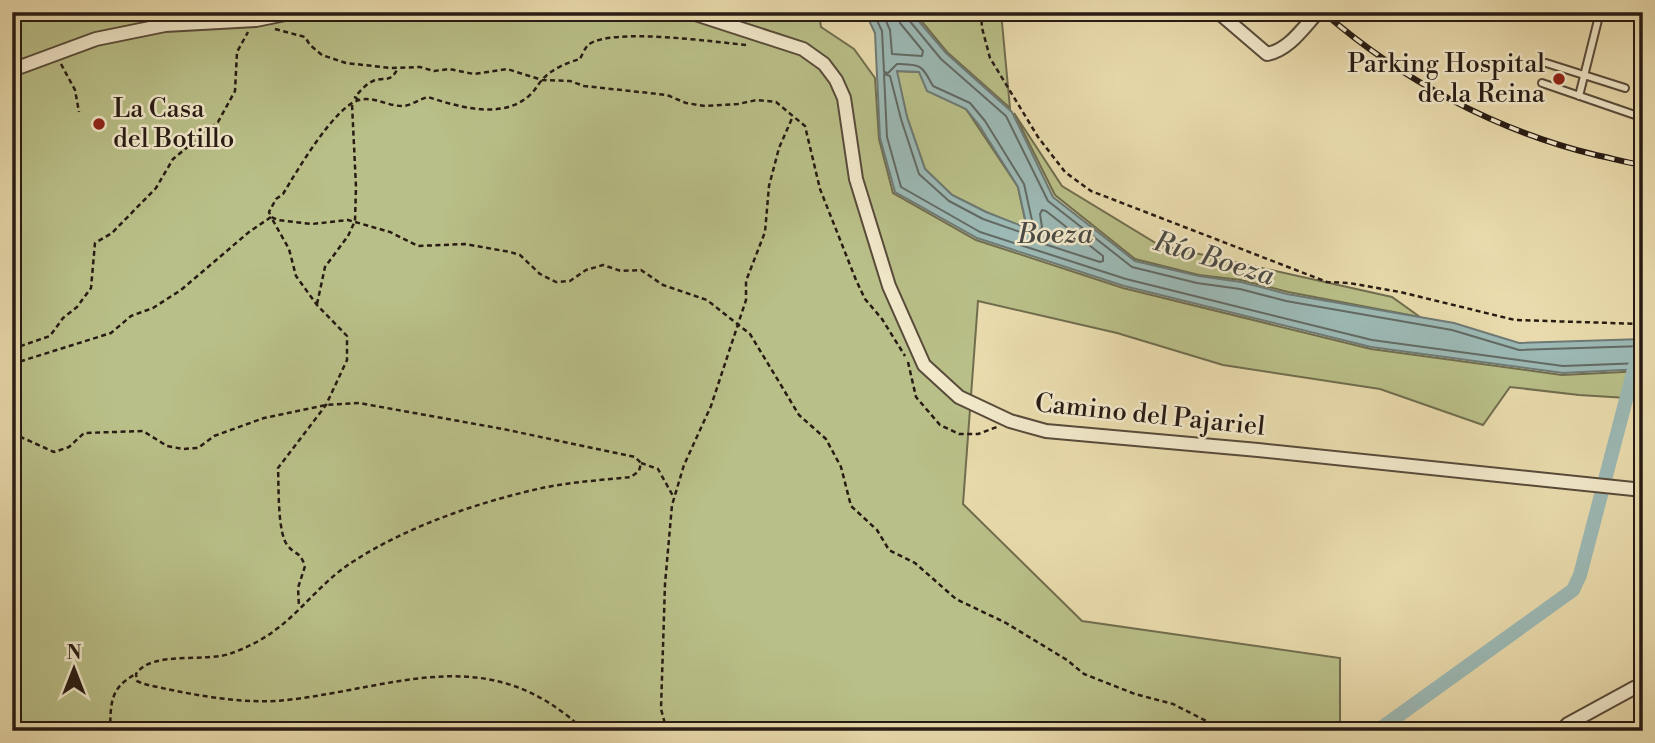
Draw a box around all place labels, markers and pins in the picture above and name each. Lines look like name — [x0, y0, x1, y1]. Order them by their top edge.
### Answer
place label: Parking Hospital de la Reina — [1347, 48, 1546, 110]
marker: Parking Hospital de la Reina — [1551, 71, 1567, 87]
place label: La Casa del Botillo — [113, 93, 234, 155]
marker: La Casa del Botillo — [91, 116, 107, 132]

